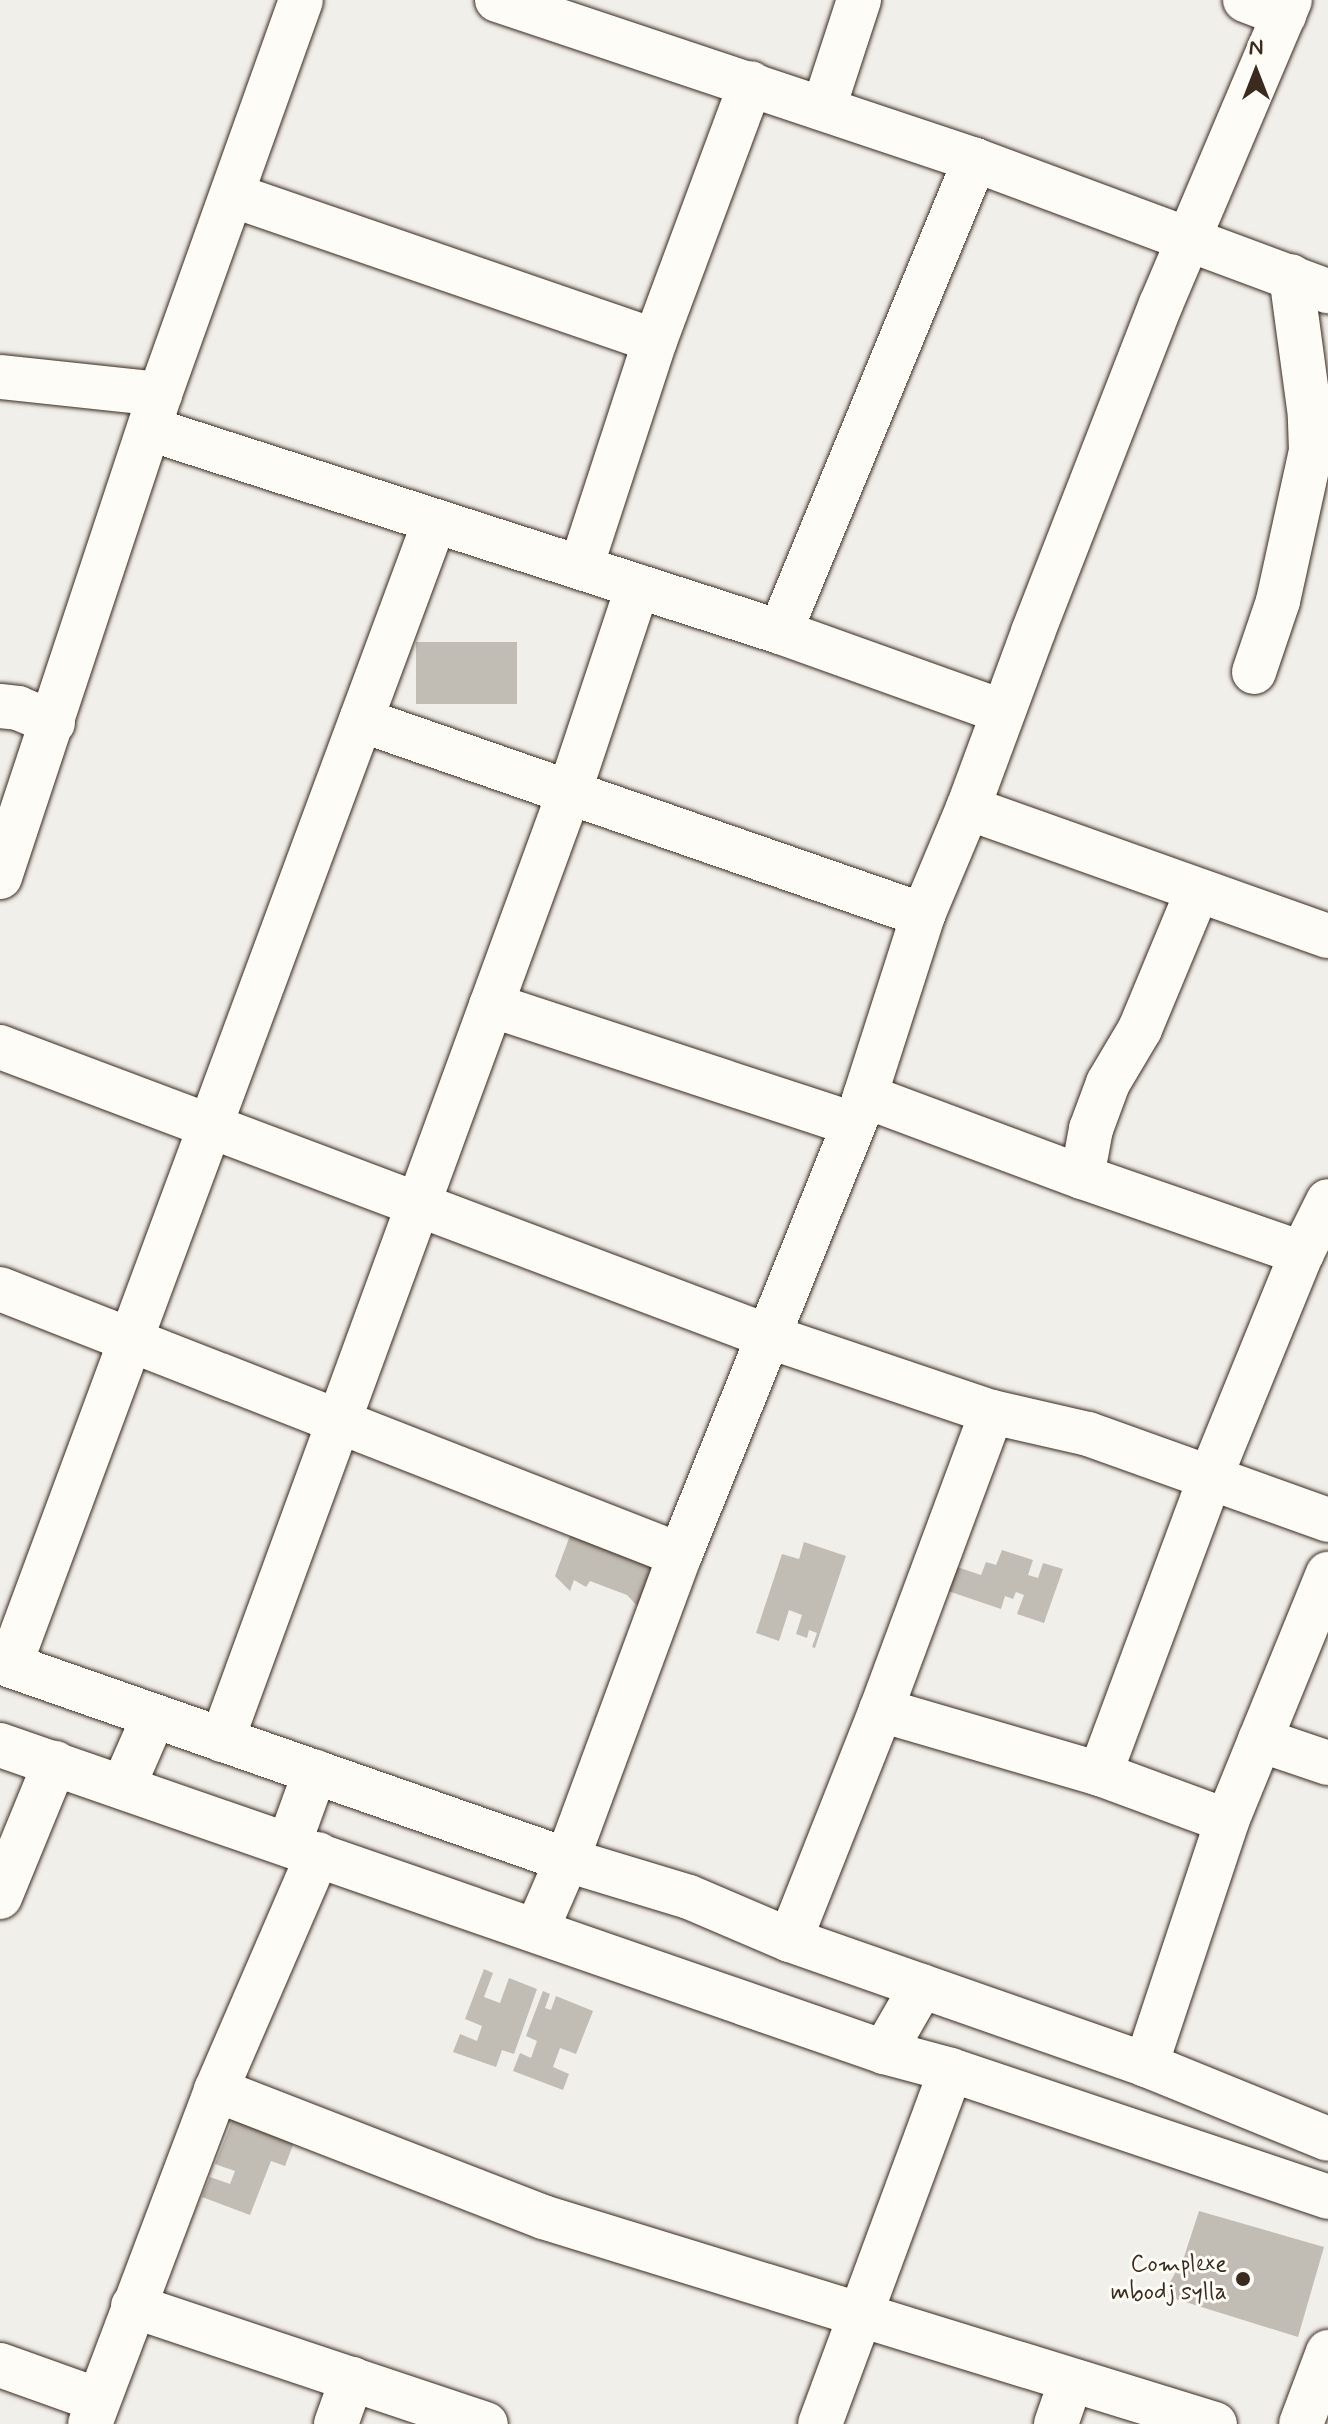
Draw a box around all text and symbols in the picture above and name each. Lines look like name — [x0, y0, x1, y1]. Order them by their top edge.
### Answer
north arrow — [1216, 32, 1296, 112]
text: N — [1249, 34, 1263, 62]
place label: Complexe mbodj sylla — [1111, 2251, 1227, 2307]
marker: Complexe mbodj sylla — [1234, 2270, 1252, 2288]

